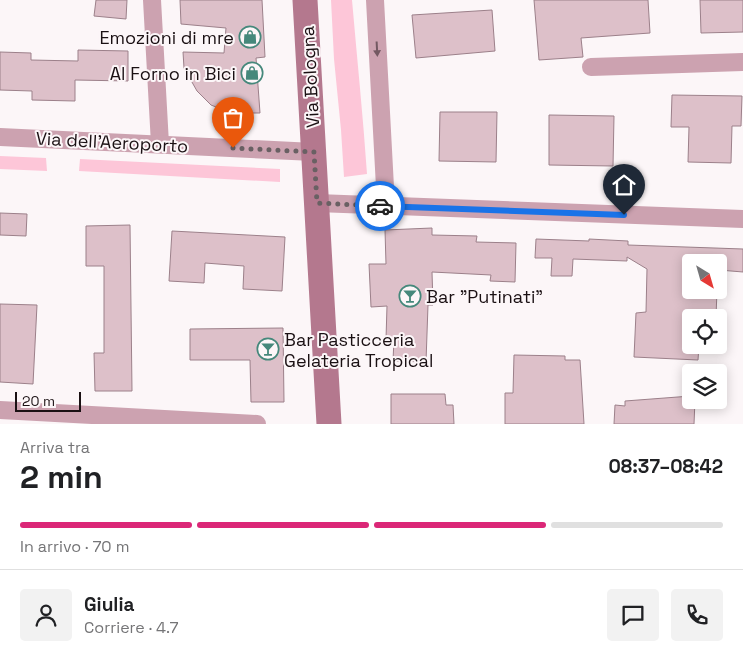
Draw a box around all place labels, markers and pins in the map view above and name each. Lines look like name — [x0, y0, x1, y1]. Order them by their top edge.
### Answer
shop icon: Emozioni di mre — [238, 25, 262, 49]
place label: Emozioni di mre — [99, 26, 234, 49]
shop icon: Al Forno in Bici — [240, 61, 264, 85]
place label: Al Forno in Bici — [110, 62, 236, 85]
pin — [212, 97, 254, 148]
pin — [603, 164, 645, 215]
bar icon: Bar "Putinati" — [398, 284, 422, 308]
place label: Bar "Putinati" — [426, 285, 543, 308]
place label: Bar Pasticceria Gelateria Tropical — [284, 328, 433, 372]
bar icon: Bar Pasticceria Gelateria Tropical — [256, 337, 280, 361]

